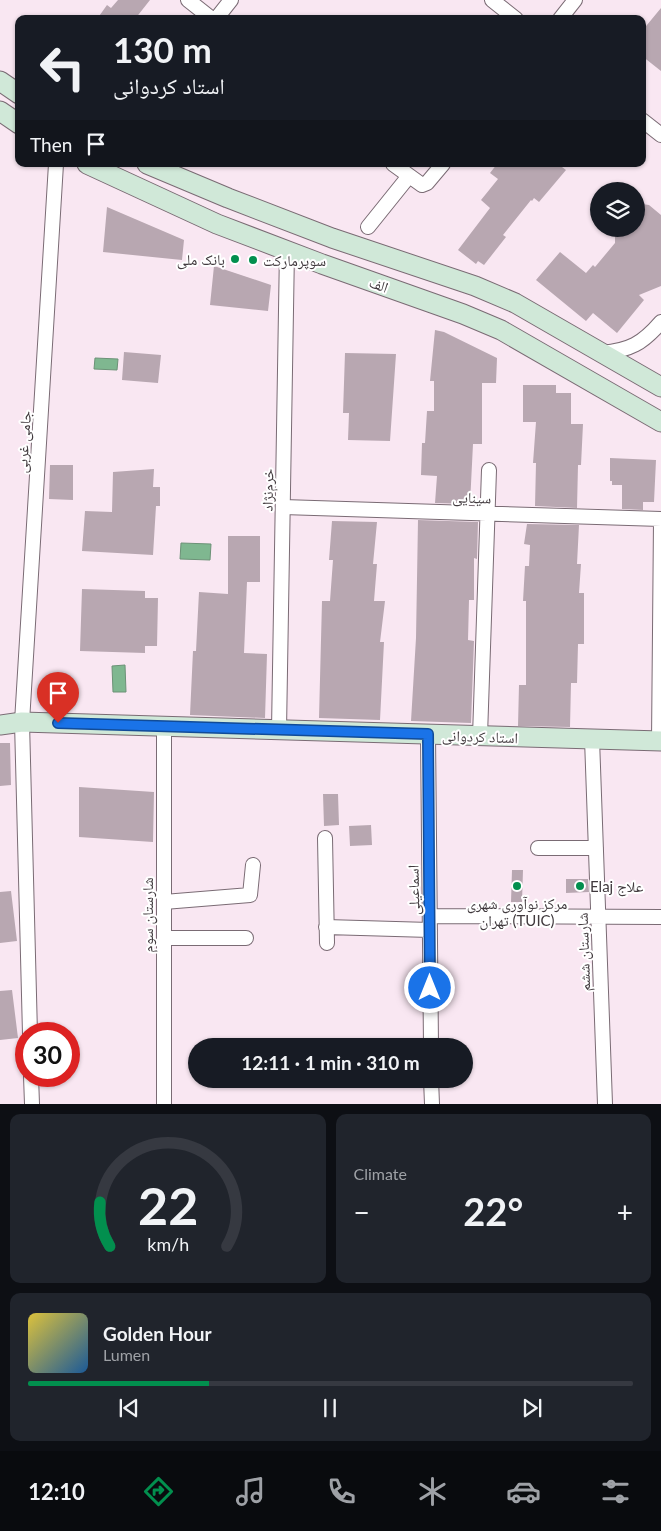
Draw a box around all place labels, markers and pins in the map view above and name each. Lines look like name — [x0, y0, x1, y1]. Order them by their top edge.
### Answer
place label: بانک ملی — [177, 250, 225, 270]
place label: سوپرمارکت — [263, 251, 326, 270]
marker: بانک ملی — [229, 253, 241, 265]
marker: سوپرمارکت — [247, 254, 259, 266]
pin — [37, 672, 79, 723]
place label: Elaj علاج — [590, 877, 644, 897]
marker: مرکز نوآوری شهری تهران (TUIC) — [511, 880, 523, 892]
marker: Elaj علاج — [574, 880, 586, 892]
place label: مرکز نوآوری شهری تهران (TUIC) — [467, 894, 567, 931]

